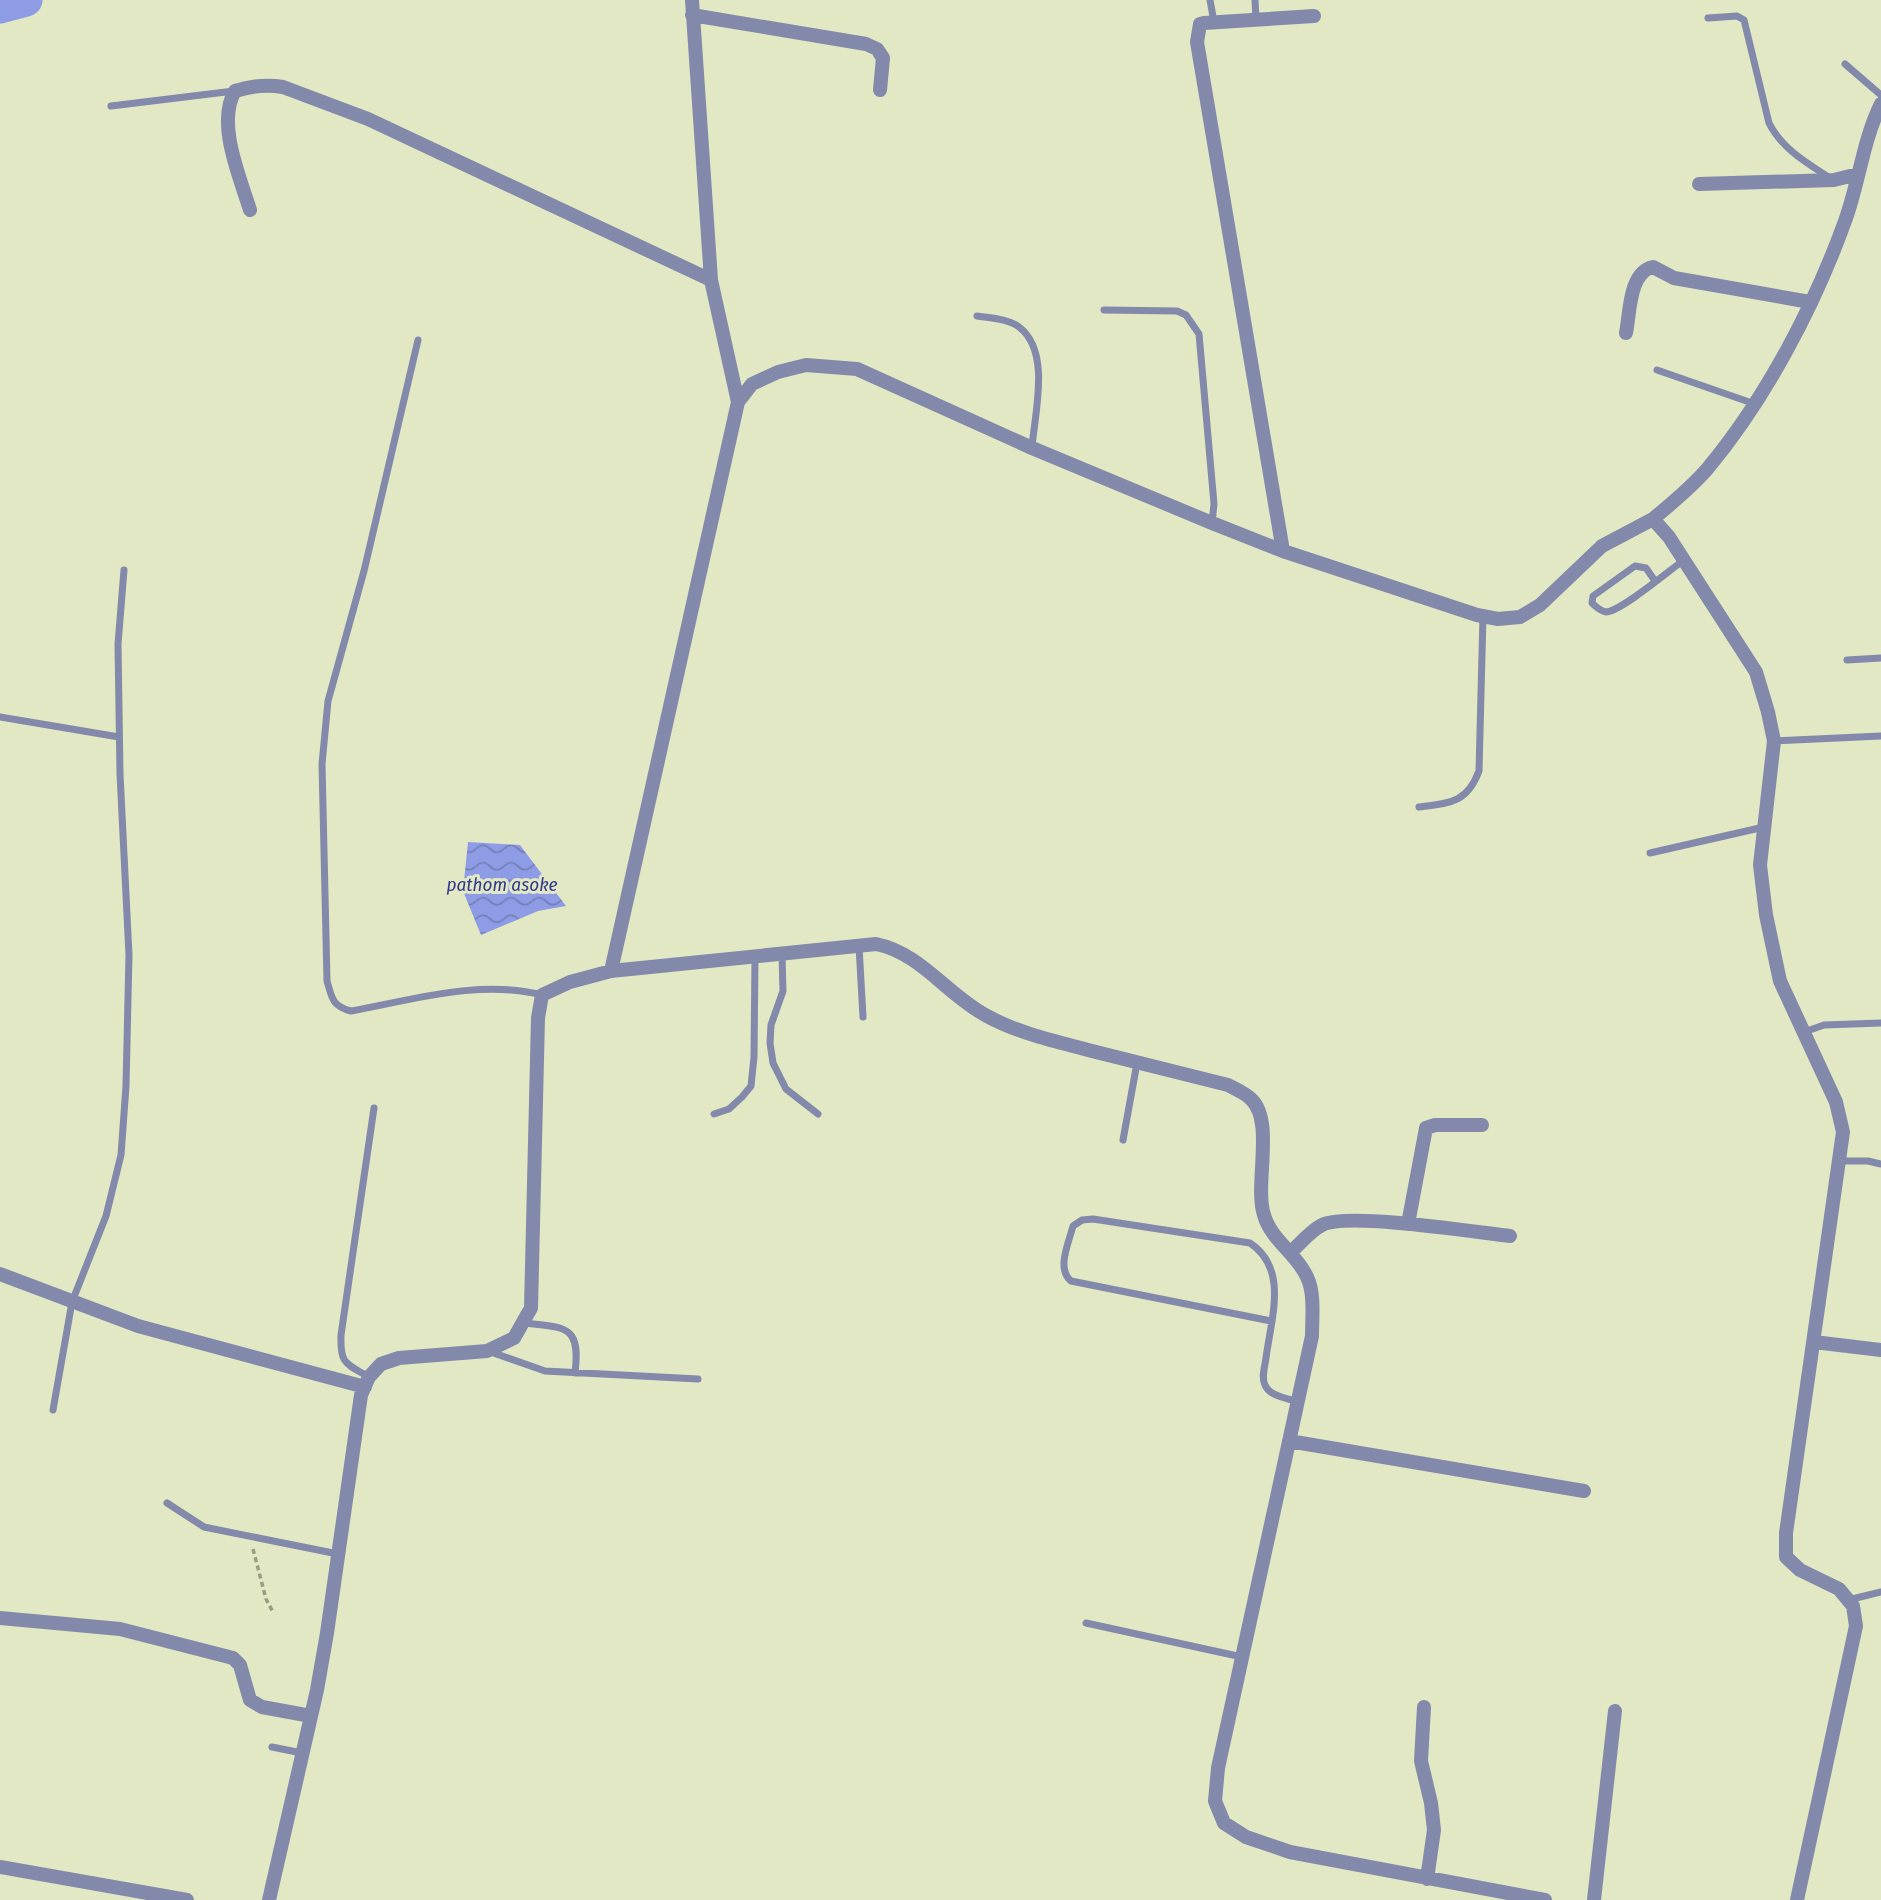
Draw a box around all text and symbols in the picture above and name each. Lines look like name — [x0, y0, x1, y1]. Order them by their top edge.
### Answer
water label: pathom asoke — [446, 873, 558, 896]

